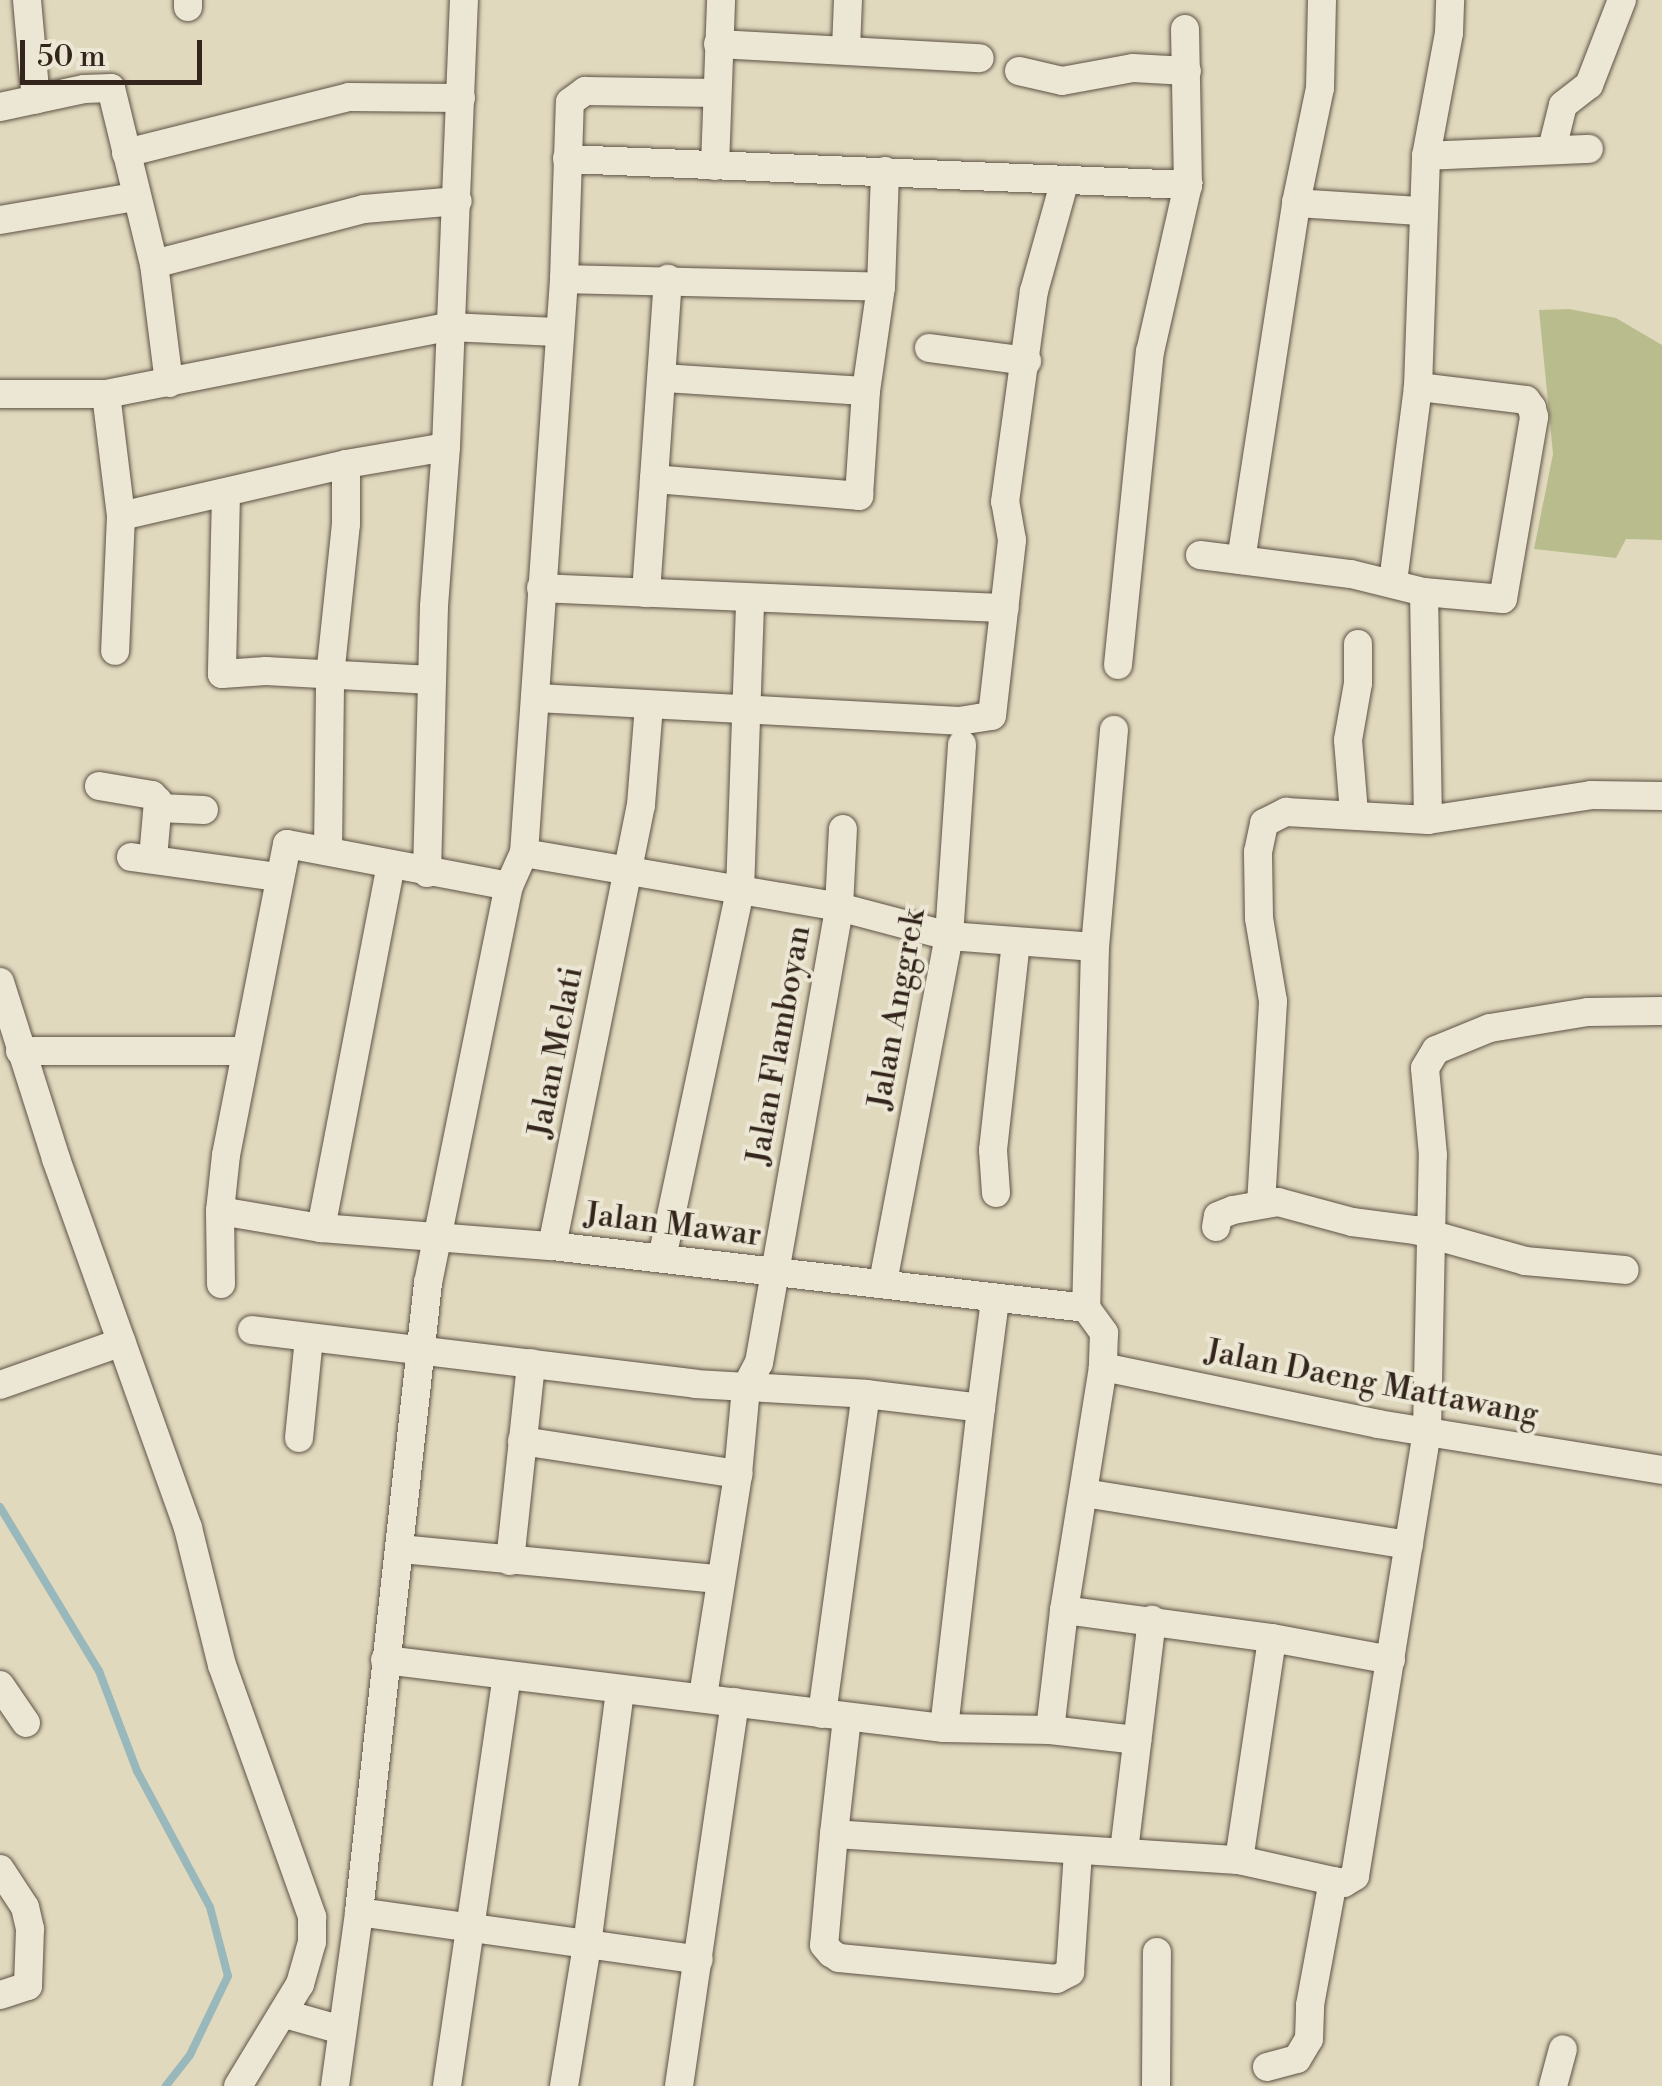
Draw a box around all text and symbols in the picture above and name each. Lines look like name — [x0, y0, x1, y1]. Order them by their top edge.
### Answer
scale bar — [25, 20, 208, 82]
text: 50 m — [37, 38, 106, 76]
street label: Jalan Anggrek — [861, 906, 933, 1112]
street label: Jalan Flamboyan — [739, 922, 819, 1168]
street label: Jalan Melati — [521, 963, 591, 1141]
street label: Jalan Mawar — [582, 1195, 764, 1255]
street label: Jalan Daeng Mattawang — [1202, 1332, 1542, 1434]

